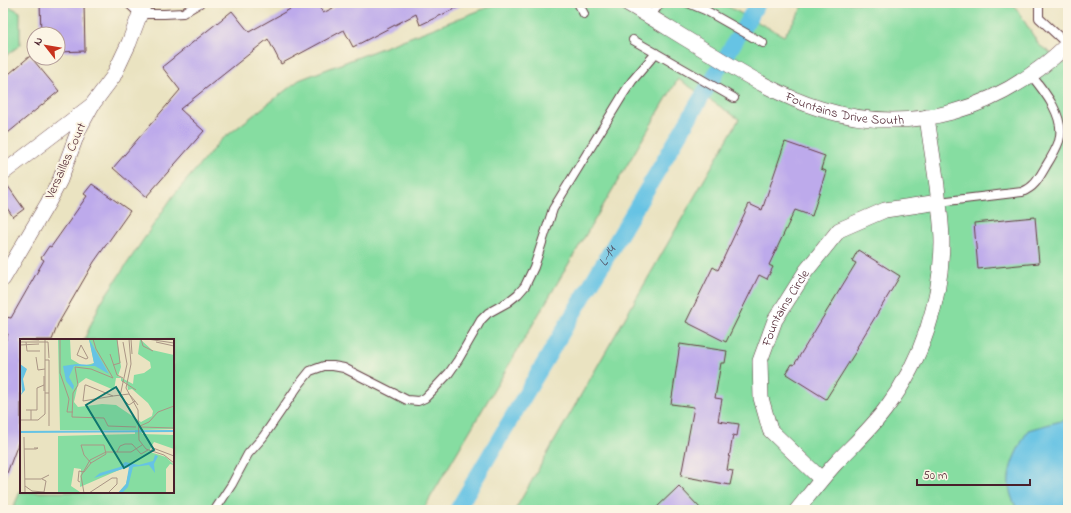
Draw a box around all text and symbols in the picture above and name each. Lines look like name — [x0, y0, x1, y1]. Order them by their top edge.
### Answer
north arrow — [26, 26, 66, 66]
text: N — [30, 34, 47, 49]
street label: Fountains Drive South — [781, 87, 904, 129]
street label: Versailles Court — [40, 119, 92, 203]
water label: L-14 — [593, 240, 623, 270]
street label: Fountains Circle — [756, 266, 814, 350]
inset map — [20, 339, 174, 493]
scale bar — [917, 461, 1030, 487]
text: 50 m — [923, 467, 947, 485]

